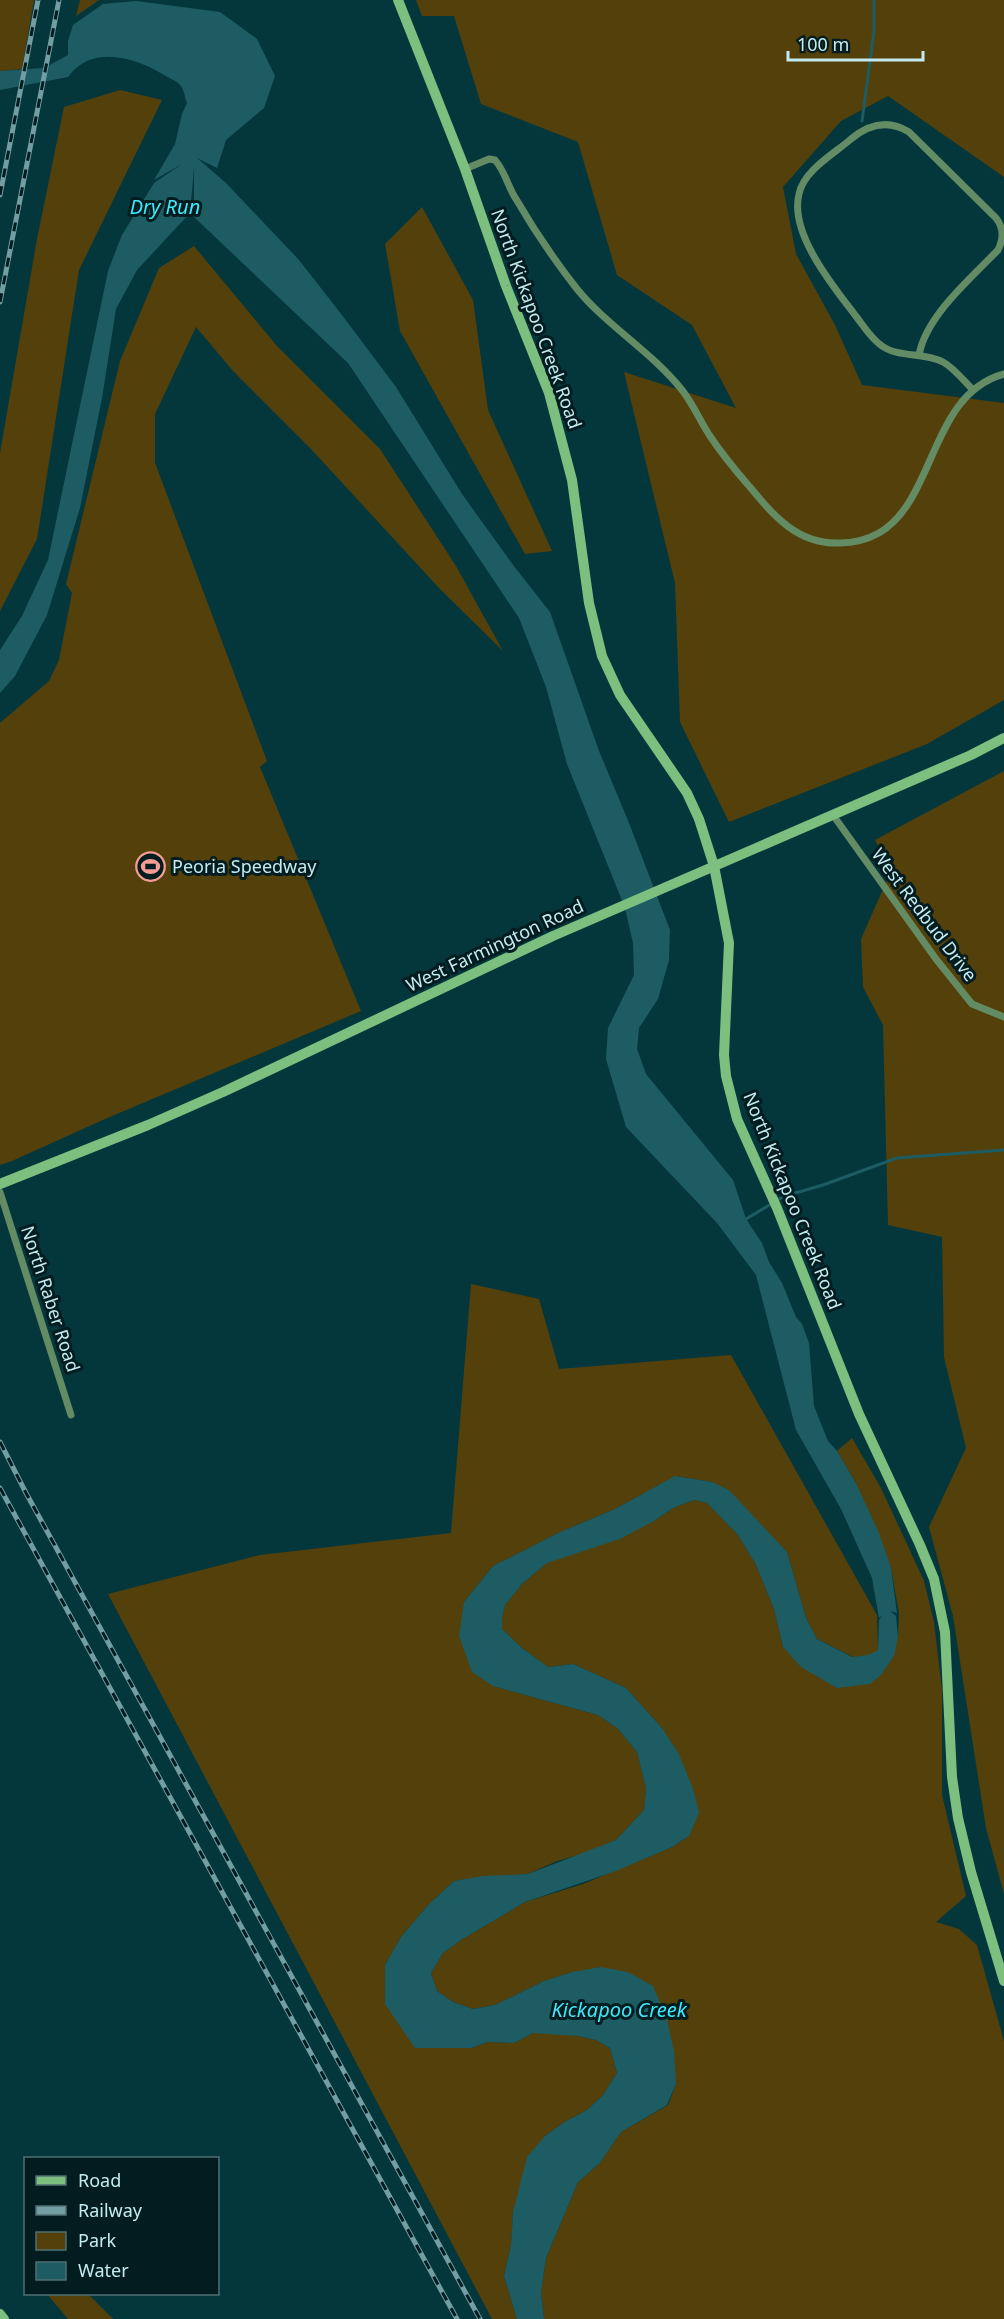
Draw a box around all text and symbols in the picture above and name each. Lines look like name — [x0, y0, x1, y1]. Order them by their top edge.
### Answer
scale bar — [788, 24, 923, 62]
text: 100 m — [797, 32, 849, 56]
water label: Dry Run — [130, 193, 200, 220]
street label: North Kickapoo Creek Road — [486, 205, 588, 432]
street label: West Redbud Drive — [867, 843, 983, 986]
sports icon: Peoria Speedway — [135, 851, 167, 883]
place label: Peoria Speedway — [172, 854, 317, 878]
street label: West Farmington Road — [402, 893, 587, 997]
street label: North Kickapoo Creek Road — [738, 1088, 848, 1313]
street label: North Raber Road — [16, 1223, 86, 1375]
water label: Kickapoo Creek — [551, 1996, 688, 2023]
legend — [24, 2157, 219, 2295]
text: Road — [78, 2168, 121, 2192]
text: Railway — [78, 2198, 143, 2222]
text: Park — [78, 2228, 116, 2252]
text: Water — [78, 2258, 129, 2282]

